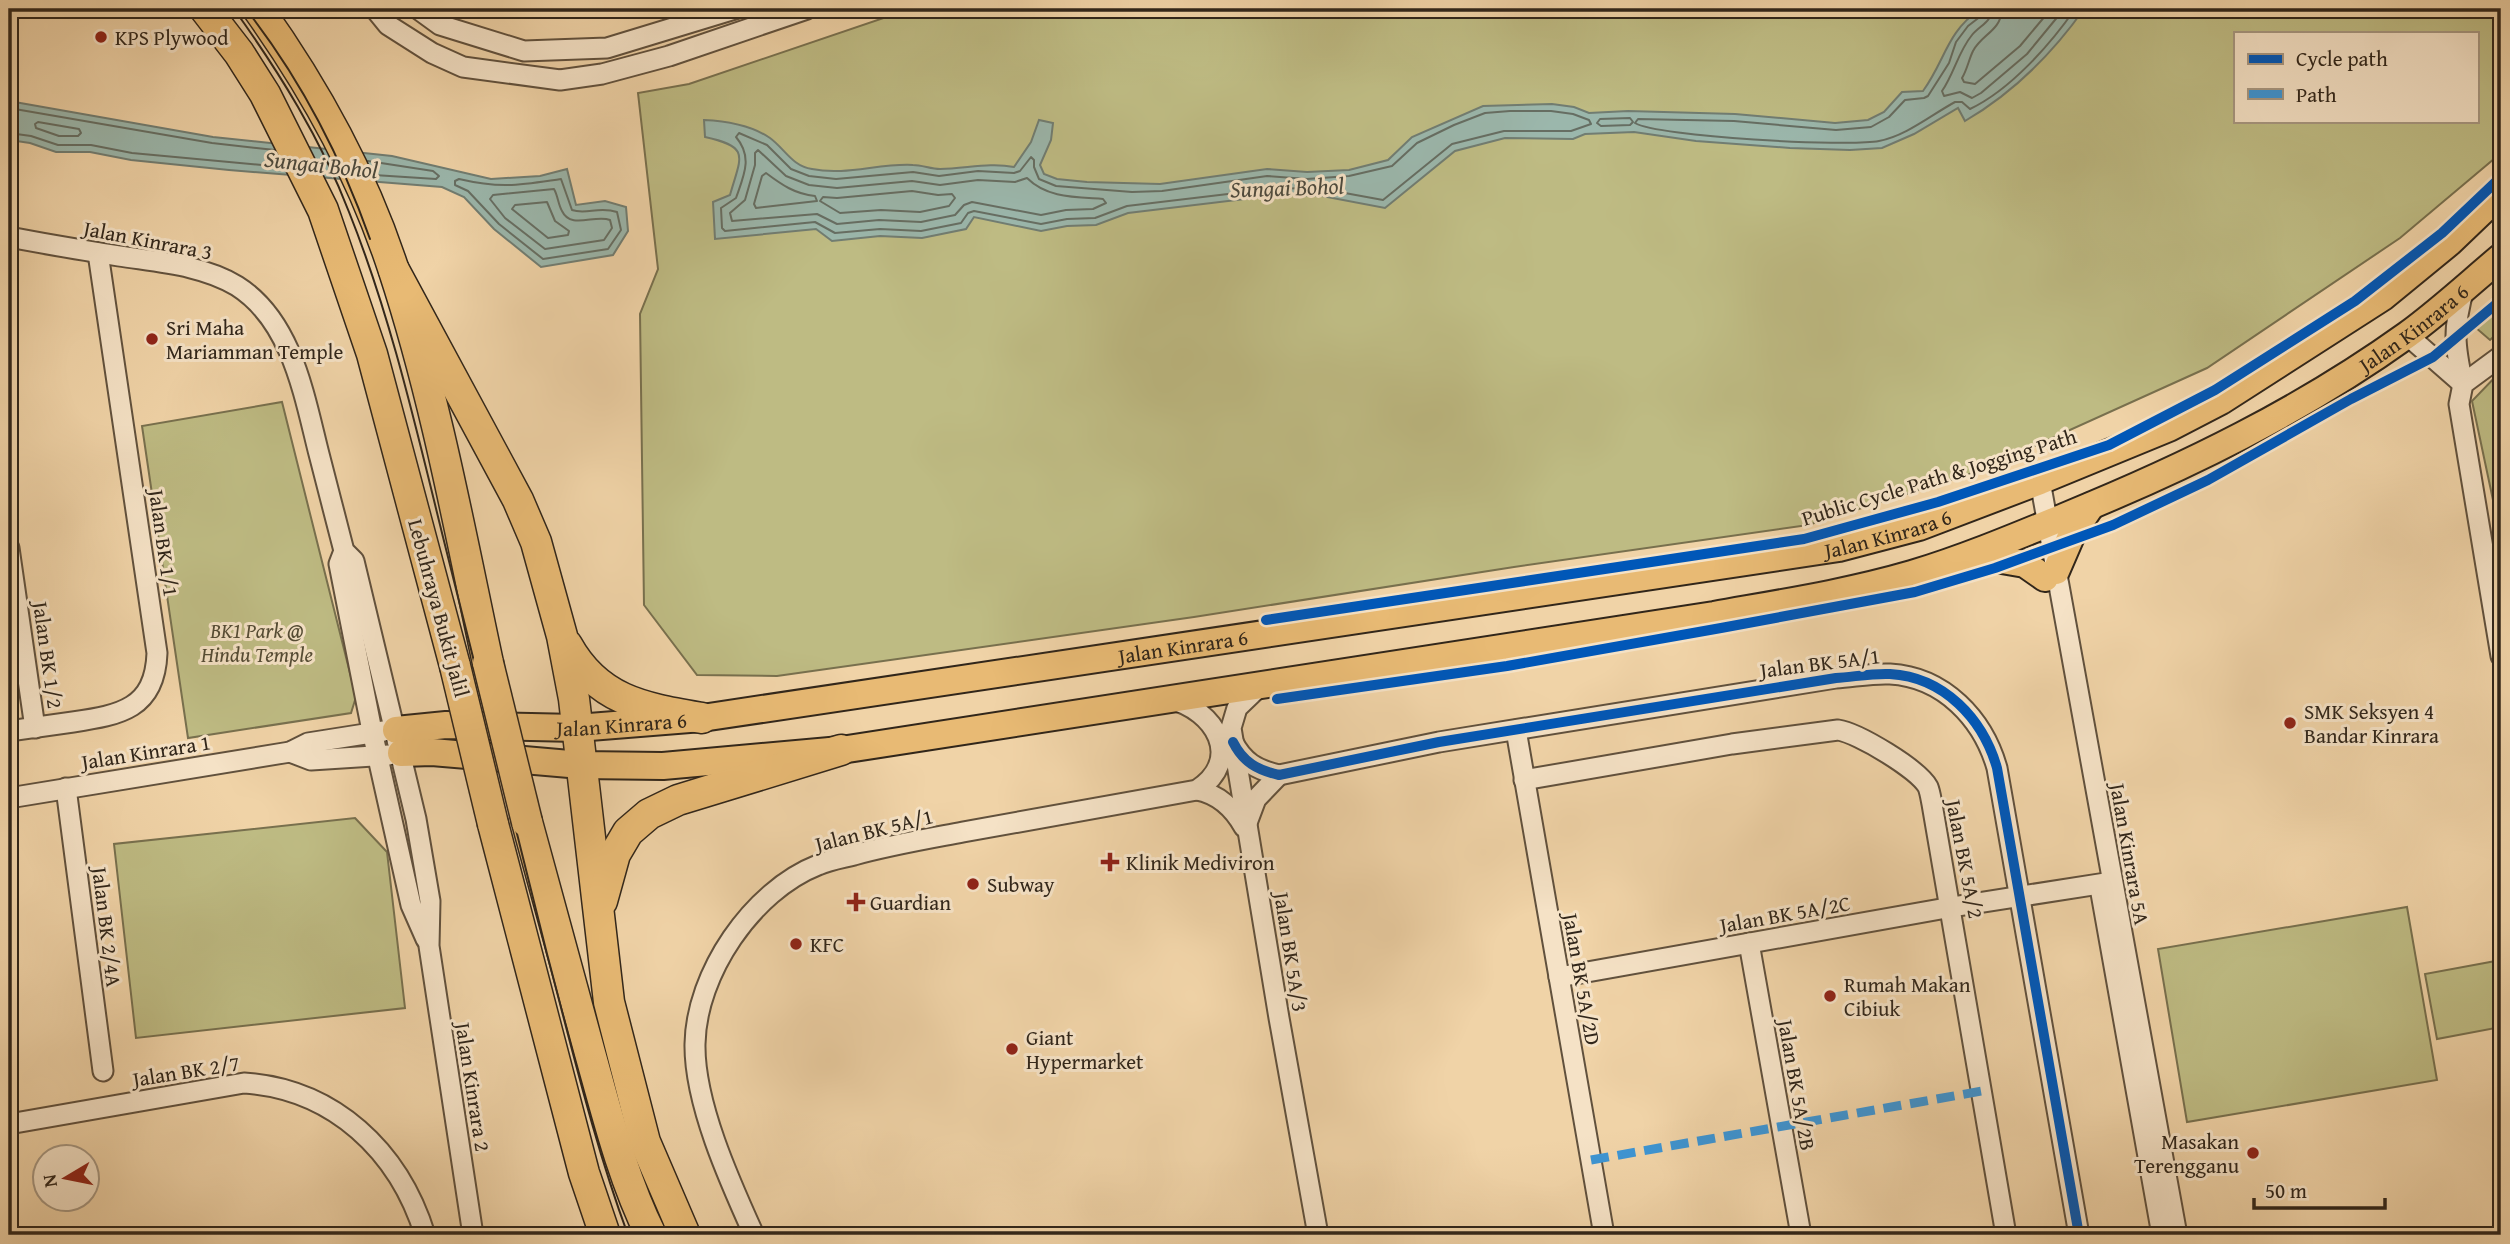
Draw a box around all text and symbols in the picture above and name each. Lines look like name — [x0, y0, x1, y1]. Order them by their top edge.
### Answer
place label: KPS Plywood — [115, 22, 229, 53]
marker: KPS Plywood — [93, 29, 109, 45]
legend — [2234, 32, 2478, 122]
text: Cycle path — [2296, 43, 2388, 74]
text: Path — [2296, 79, 2337, 110]
water label: Sungai Bohol — [263, 142, 380, 186]
water label: Sungai Bohol — [1229, 169, 1345, 205]
street label: Jalan Kinrara 3 — [78, 212, 215, 268]
street label: Jalan Kinrara 6 — [2350, 276, 2475, 381]
place label: Sri Maha Mariamman Temple — [166, 312, 343, 367]
marker: Sri Maha Mariamman Temple — [144, 331, 160, 347]
street label: Public Cycle Path & Jogging Path — [1798, 420, 2080, 534]
street label: Jalan BK 1/1 — [141, 484, 187, 599]
street label: Jalan Kinrara 6 — [1819, 501, 1956, 566]
street label: Lebuhraya Bukit Jalil — [400, 515, 478, 701]
street label: Jalan BK 1/2 — [25, 596, 71, 711]
park label: BK1 Park @ Hindu Temple — [200, 615, 313, 670]
street label: Jalan Kinrara 6 — [1113, 621, 1250, 672]
street label: Jalan BK 5A/1 — [1755, 640, 1882, 686]
place label: SMK Seksyen 4 Bandar Kinrara — [2304, 696, 2439, 751]
street label: Jalan Kinrara 6 — [553, 704, 688, 744]
marker: SMK Seksyen 4 Bandar Kinrara — [2282, 715, 2298, 731]
street label: Jalan Kinrara 1 — [76, 726, 213, 778]
street label: Jalan Kinrara 5A — [2102, 778, 2158, 927]
street label: Jalan BK 5A/2 — [1938, 794, 1992, 921]
street label: Jalan BK 5A/1 — [809, 800, 936, 860]
place label: Klinik Mediviron — [1126, 847, 1275, 878]
marker: Klinik Mediviron — [1100, 852, 1120, 872]
street label: Jalan BK 2/4A — [84, 862, 130, 989]
place label: Subway — [987, 869, 1055, 900]
marker: Subway — [965, 876, 981, 892]
place label: Guardian — [870, 887, 951, 918]
street label: Jalan BK 5A/3 — [1266, 887, 1316, 1014]
street label: Jalan BK 5A/2C — [1714, 887, 1853, 941]
marker: Guardian — [848, 894, 864, 910]
street label: Jalan BK 5A/2D — [1555, 908, 1609, 1047]
place label: KFC — [810, 929, 844, 960]
marker: KFC — [788, 936, 804, 952]
place label: Rumah Makan Cibiuk — [1844, 969, 1971, 1024]
marker: Rumah Makan Cibiuk — [1822, 988, 1838, 1004]
street label: Jalan BK 5A/2B — [1770, 1014, 1824, 1153]
street label: Jalan Kinrara 2 — [447, 1017, 499, 1154]
place label: Giant Hypermarket — [1026, 1022, 1144, 1077]
marker: Giant Hypermarket — [1004, 1041, 1020, 1057]
street label: Jalan BK 2/7 — [127, 1047, 242, 1095]
place label: Masakan Terengganu — [2134, 1126, 2240, 1181]
north arrow — [32, 1142, 102, 1212]
marker: Masakan Terengganu — [2245, 1145, 2261, 1161]
scale bar — [2254, 1167, 2386, 1211]
text: N — [34, 1172, 64, 1190]
text: 50 m — [2265, 1175, 2307, 1206]

